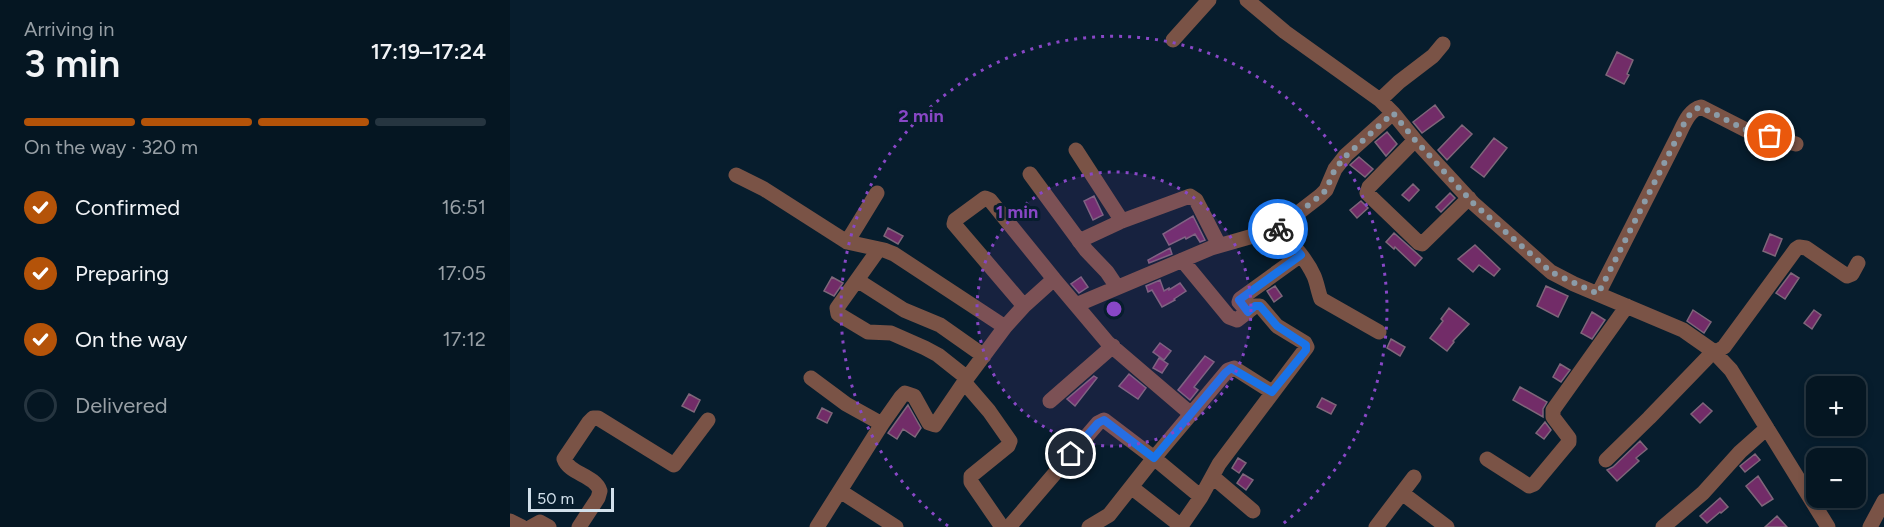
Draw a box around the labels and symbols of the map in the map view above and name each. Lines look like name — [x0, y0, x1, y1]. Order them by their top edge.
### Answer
text: 2 min — [898, 105, 944, 127]
pin — [1744, 110, 1795, 161]
courier — [1248, 199, 1308, 259]
text: 1 min — [996, 201, 1038, 223]
centre of rings — [1104, 299, 1124, 319]
pin — [1045, 428, 1096, 479]
scale bar — [528, 485, 614, 512]

